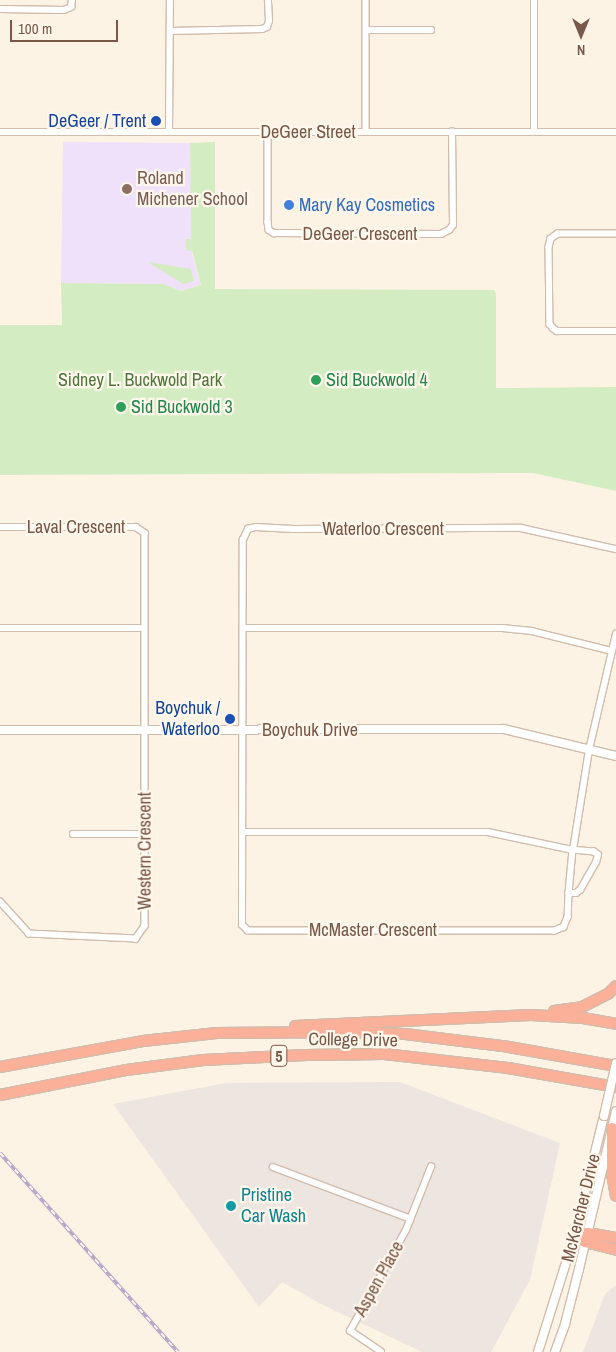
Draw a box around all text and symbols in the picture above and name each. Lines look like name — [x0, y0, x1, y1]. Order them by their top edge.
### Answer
scale bar — [12, 10, 120, 42]
north arrow — [556, 10, 606, 60]
text: 100 m — [18, 18, 52, 39]
text: N — [577, 41, 585, 59]
place label: DeGeer / Trent — [48, 110, 146, 132]
marker: DeGeer / Trent — [150, 115, 162, 127]
street label: DeGeer Street — [260, 121, 356, 143]
place label: Roland Michener School — [137, 168, 248, 210]
marker: Roland Michener School — [121, 183, 133, 195]
place label: Mary Kay Cosmetics — [299, 194, 435, 216]
marker: Mary Kay Cosmetics — [283, 199, 295, 211]
street label: DeGeer Crescent — [303, 223, 417, 245]
park label: Sidney L. Buckwold Park — [58, 369, 222, 391]
place label: Sid Buckwold 4 — [326, 369, 428, 391]
marker: Sid Buckwold 4 — [310, 374, 322, 386]
place label: Sid Buckwold 3 — [131, 396, 233, 418]
marker: Sid Buckwold 3 — [115, 401, 127, 413]
street label: Laval Crescent — [27, 516, 125, 538]
street label: Waterloo Crescent — [322, 518, 444, 540]
place label: Boychuk / Waterloo — [155, 698, 220, 741]
marker: Boychuk / Waterloo — [224, 713, 236, 725]
street label: Boychuk Drive — [262, 719, 358, 741]
street label: Western Crescent — [134, 792, 156, 910]
street label: McMaster Crescent — [309, 919, 437, 941]
street label: College Drive — [308, 1028, 398, 1052]
road number: 5 — [270, 1042, 288, 1070]
street label: McKercher Drive — [557, 1152, 605, 1264]
place label: Pristine Car Wash — [241, 1185, 306, 1228]
marker: Pristine Car Wash — [225, 1200, 237, 1212]
street label: Aspen Place — [349, 1238, 409, 1320]

